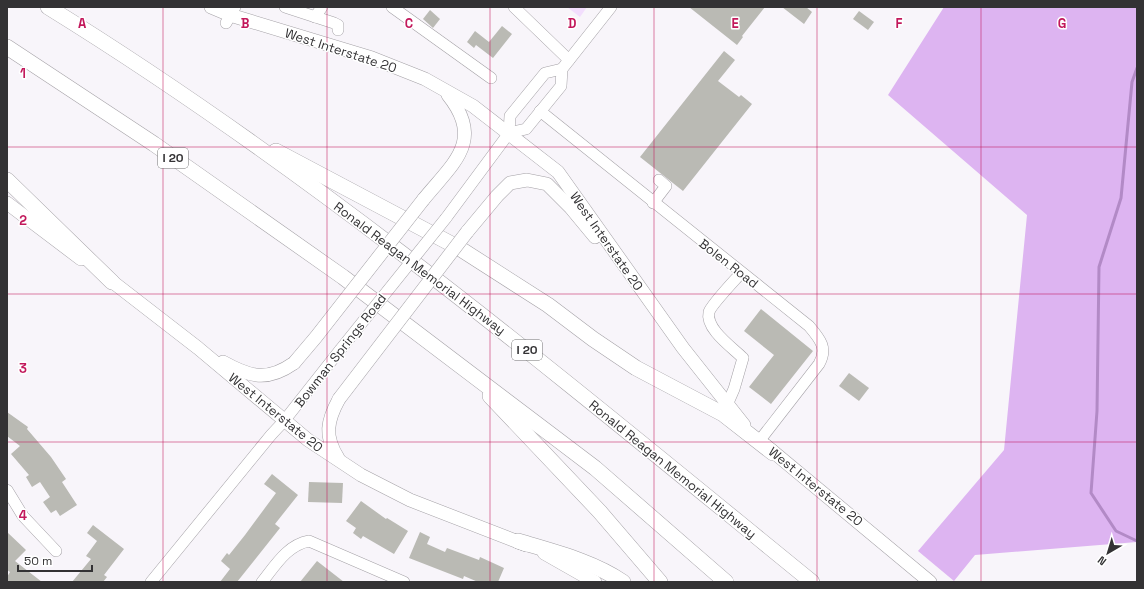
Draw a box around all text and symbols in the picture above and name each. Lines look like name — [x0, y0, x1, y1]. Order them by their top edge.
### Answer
text: A — [78, 15, 87, 32]
text: B — [241, 15, 250, 32]
text: C — [405, 15, 413, 32]
text: D — [568, 15, 577, 32]
text: E — [731, 15, 739, 32]
text: F — [896, 15, 903, 32]
text: G — [1058, 15, 1066, 32]
street label: West Interstate 20 — [283, 24, 399, 77]
text: 1 — [20, 65, 26, 82]
road number: I 20 — [158, 148, 188, 168]
street label: West Interstate 20 — [566, 189, 647, 294]
street label: Ronald Reagan Memorial Highway — [330, 198, 509, 339]
text: 2 — [19, 212, 27, 229]
street label: Bolen Road — [696, 235, 762, 292]
street label: Bowman Springs Road — [291, 290, 390, 411]
road number: I 20 — [512, 340, 542, 360]
text: 3 — [19, 360, 27, 377]
street label: West Interstate 20 — [225, 369, 326, 456]
street label: Ronald Reagan Memorial Highway — [585, 396, 760, 542]
street label: West Interstate 20 — [765, 443, 866, 530]
text: 4 — [19, 507, 27, 524]
north arrow — [1088, 533, 1128, 573]
scale bar — [18, 547, 92, 573]
text: 50 m — [24, 553, 52, 569]
text: N — [1095, 553, 1109, 569]

